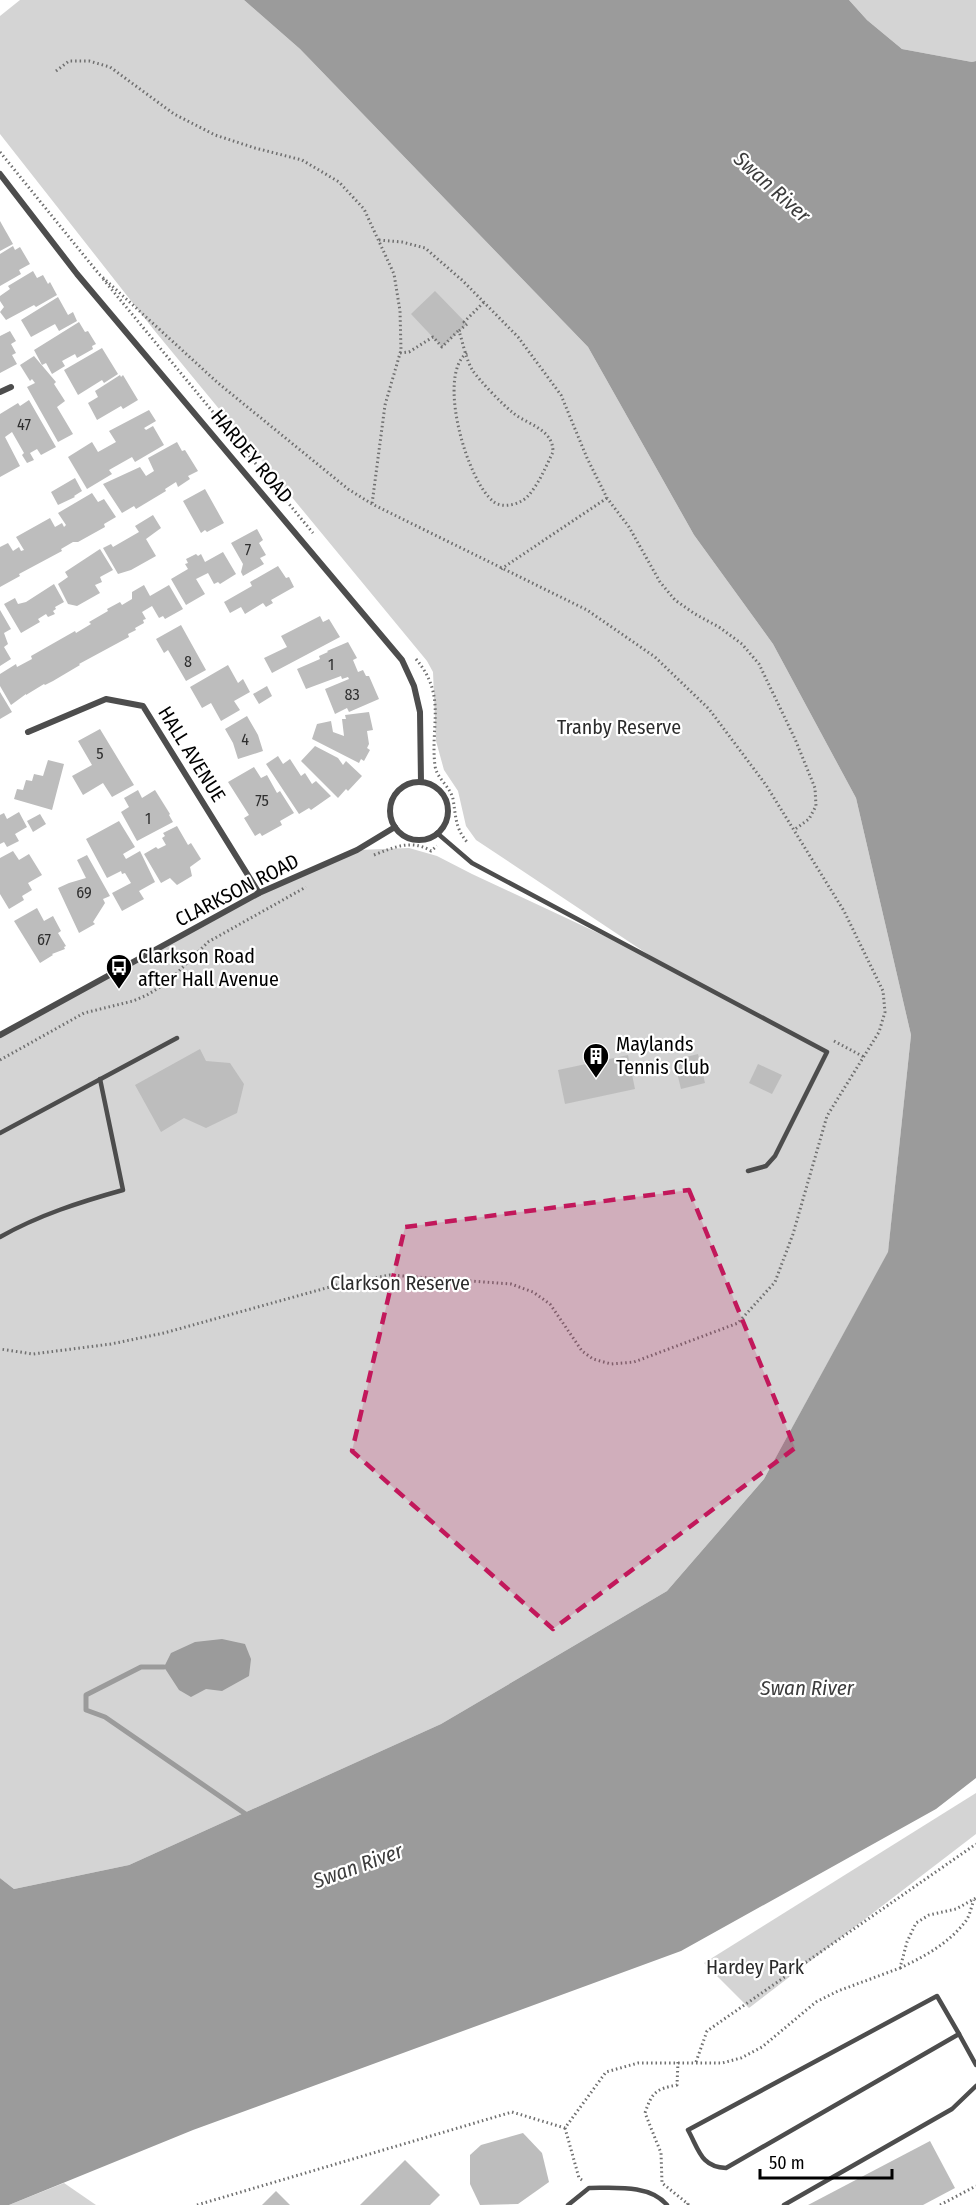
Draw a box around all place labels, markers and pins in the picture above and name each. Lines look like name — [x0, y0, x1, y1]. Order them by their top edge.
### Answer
place label: Clarkson Road after Hall Avenue — [138, 944, 279, 991]
bus stop icon: Clarkson Road after Hall Avenue — [104, 952, 134, 990]
place label: Maylands Tennis Club — [616, 1032, 710, 1079]
building icon: Maylands Tennis Club — [581, 1041, 611, 1079]

